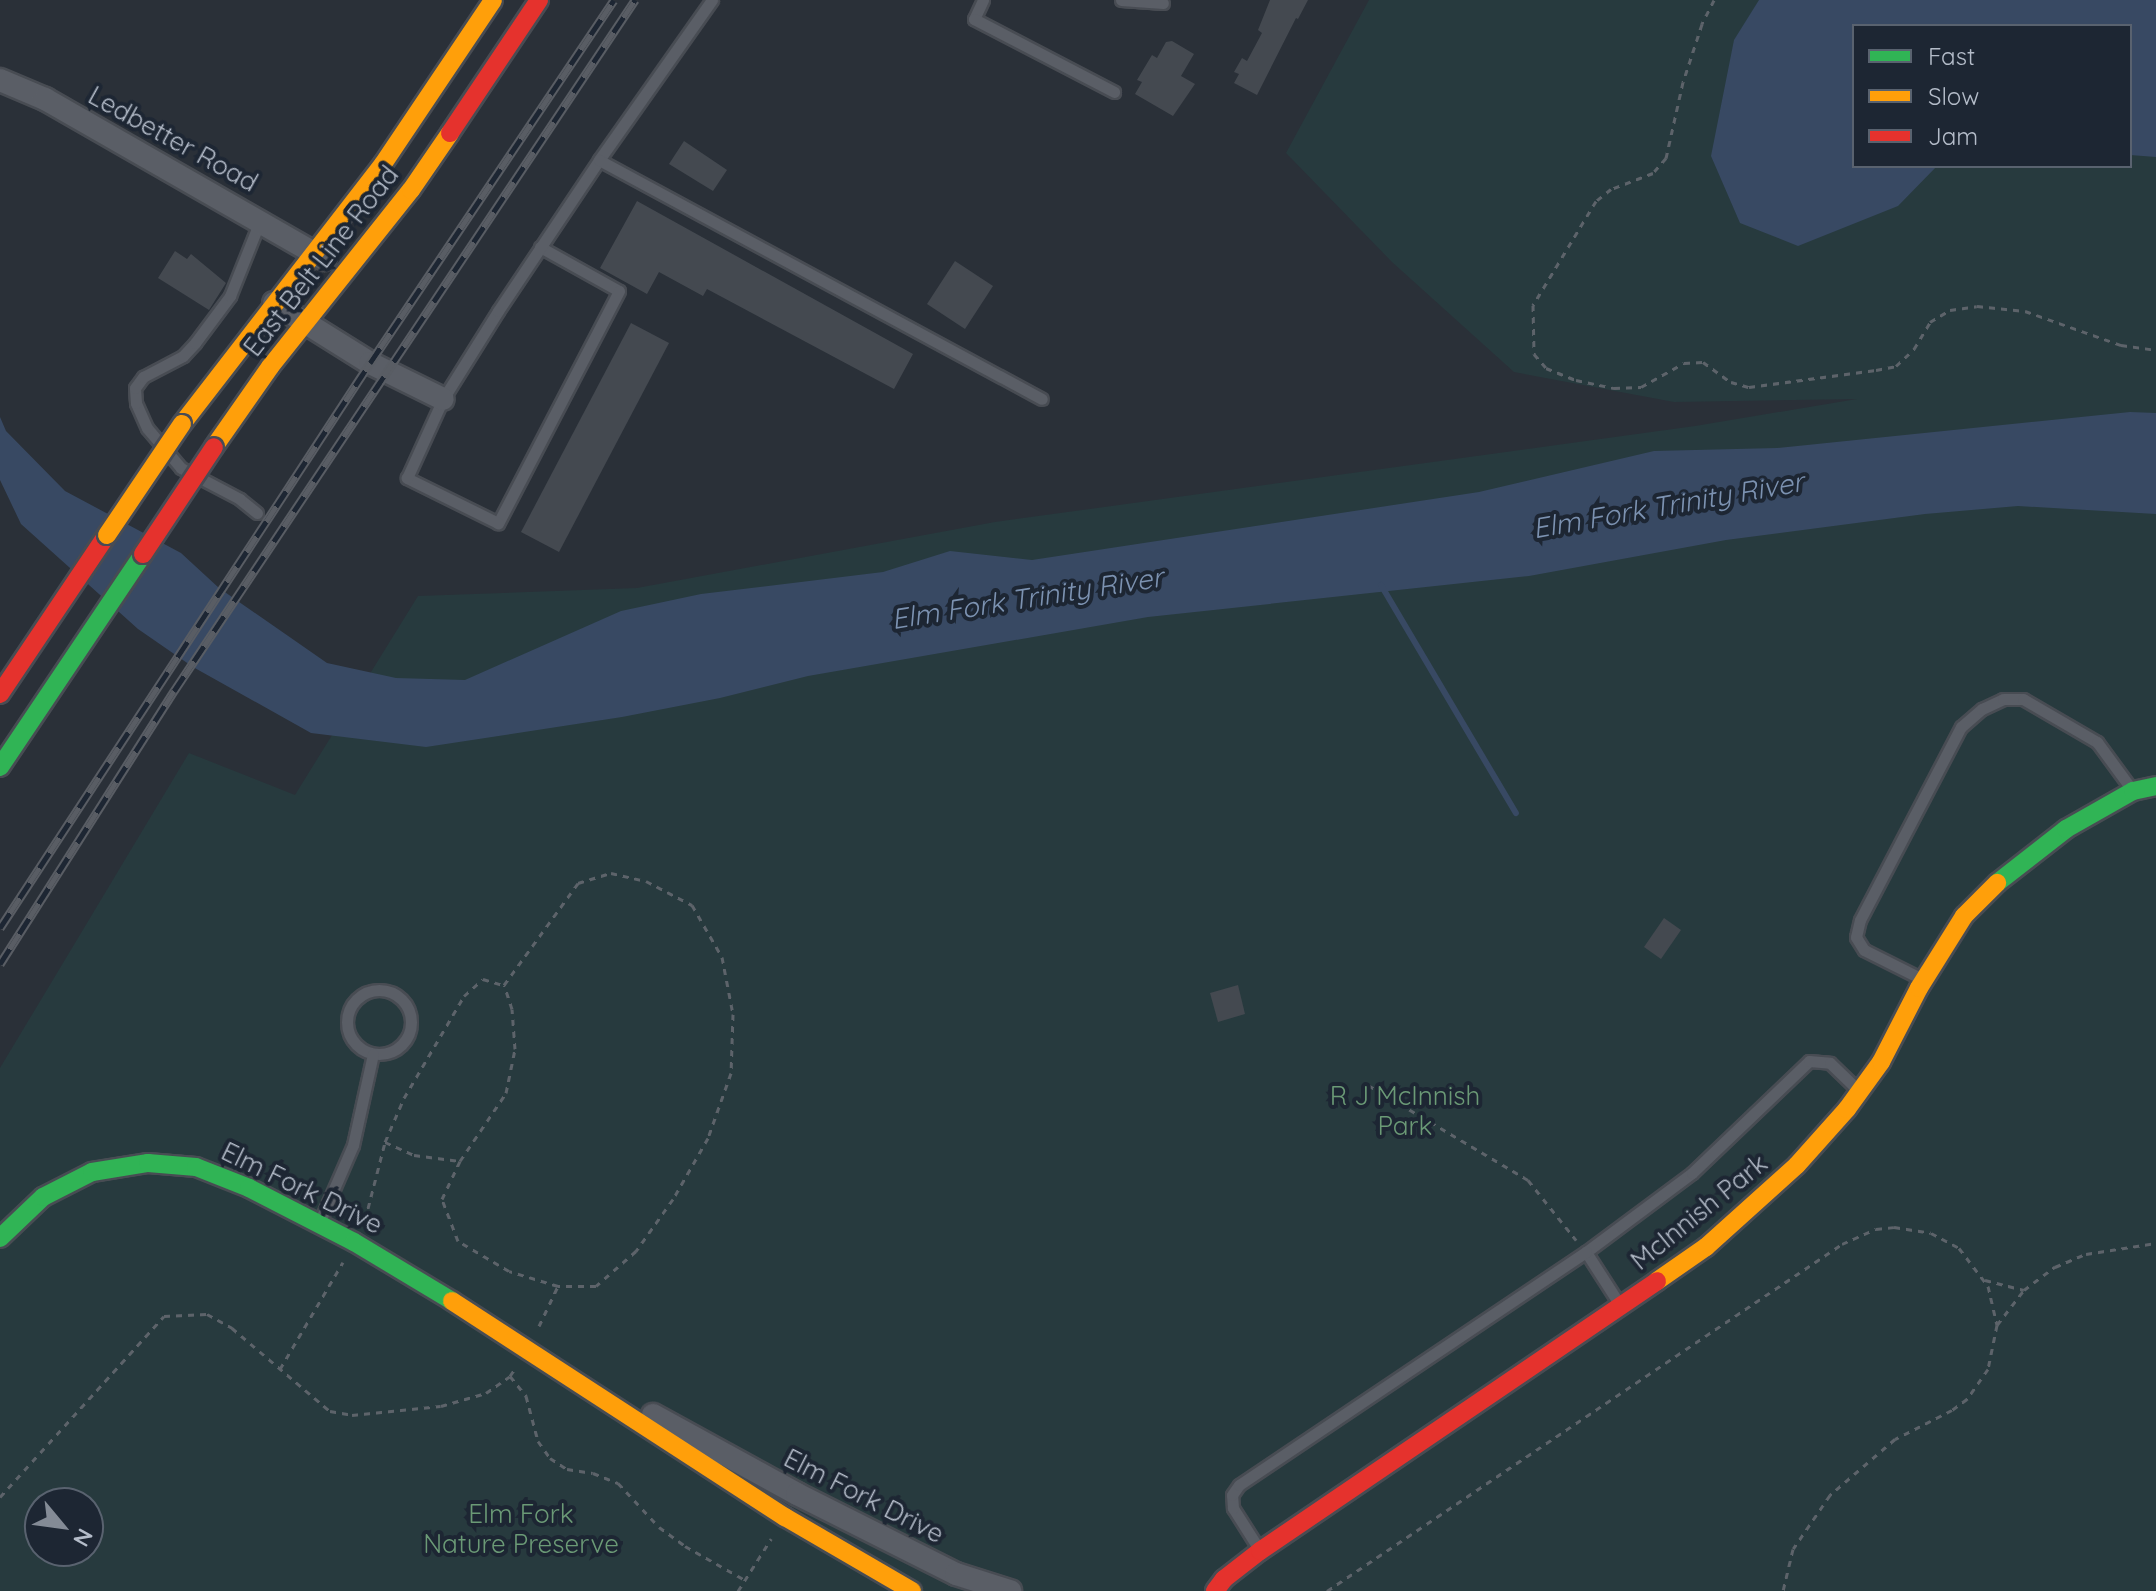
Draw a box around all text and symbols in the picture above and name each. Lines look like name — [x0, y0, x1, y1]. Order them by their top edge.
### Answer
legend — [1852, 24, 2132, 168]
text: Fast — [1928, 41, 1975, 71]
street label: Ledbetter Road — [83, 80, 263, 198]
text: Slow — [1928, 81, 1979, 111]
text: Jam — [1928, 121, 1978, 151]
street label: East Belt Line Road — [237, 160, 405, 362]
water label: Elm Fork Trinity River — [1530, 465, 1806, 545]
water label: Elm Fork Trinity River — [889, 560, 1165, 636]
park label: R J McInnish Park — [1330, 1080, 1480, 1142]
street label: Elm Fork Drive — [216, 1136, 388, 1240]
street label: McInnish Park — [1625, 1148, 1773, 1276]
street label: Elm Fork Drive — [779, 1442, 949, 1550]
north arrow — [24, 1487, 104, 1567]
park label: Elm Fork Nature Preserve — [423, 1498, 619, 1560]
text: N — [67, 1524, 99, 1552]

